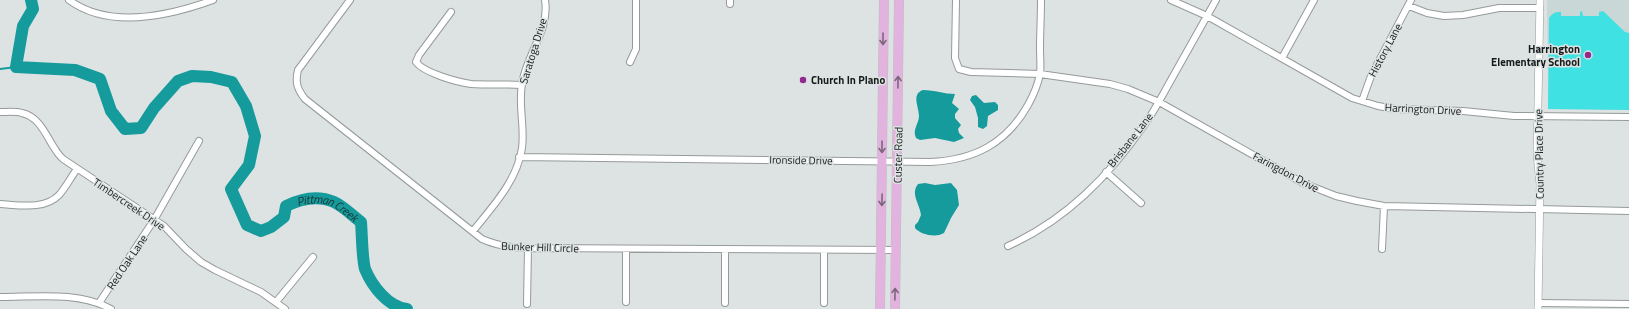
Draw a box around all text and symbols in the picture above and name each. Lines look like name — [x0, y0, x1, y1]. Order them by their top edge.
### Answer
street label: Saratoga Drive — [515, 16, 551, 86]
street label: History Lane — [1364, 20, 1406, 80]
one-way arrow — [880, 32, 887, 45]
place label: Harrington Elementary School — [1491, 41, 1580, 70]
marker: Harrington Elementary School — [1583, 50, 1593, 60]
place label: Church In Plano — [811, 72, 885, 88]
marker: Church In Plano — [798, 75, 808, 85]
one-way arrow — [895, 76, 902, 89]
street label: Harrington Drive — [1384, 99, 1462, 119]
street label: Country Place Drive — [1530, 108, 1548, 199]
street label: Brisbane Lane — [1104, 109, 1157, 171]
street label: Custer Road — [890, 127, 906, 183]
one-way arrow — [878, 140, 886, 153]
street label: Faringdon Drive — [1250, 148, 1322, 196]
street label: Ironside Drive — [769, 151, 833, 169]
street label: Timbercreek Drive — [90, 174, 169, 234]
water label: Pittman Creek — [294, 189, 364, 227]
one-way arrow — [878, 193, 886, 206]
street label: Red Oak Lane — [103, 231, 152, 293]
street label: Bunker Hill Circle — [501, 238, 580, 256]
one-way arrow — [891, 288, 899, 301]

